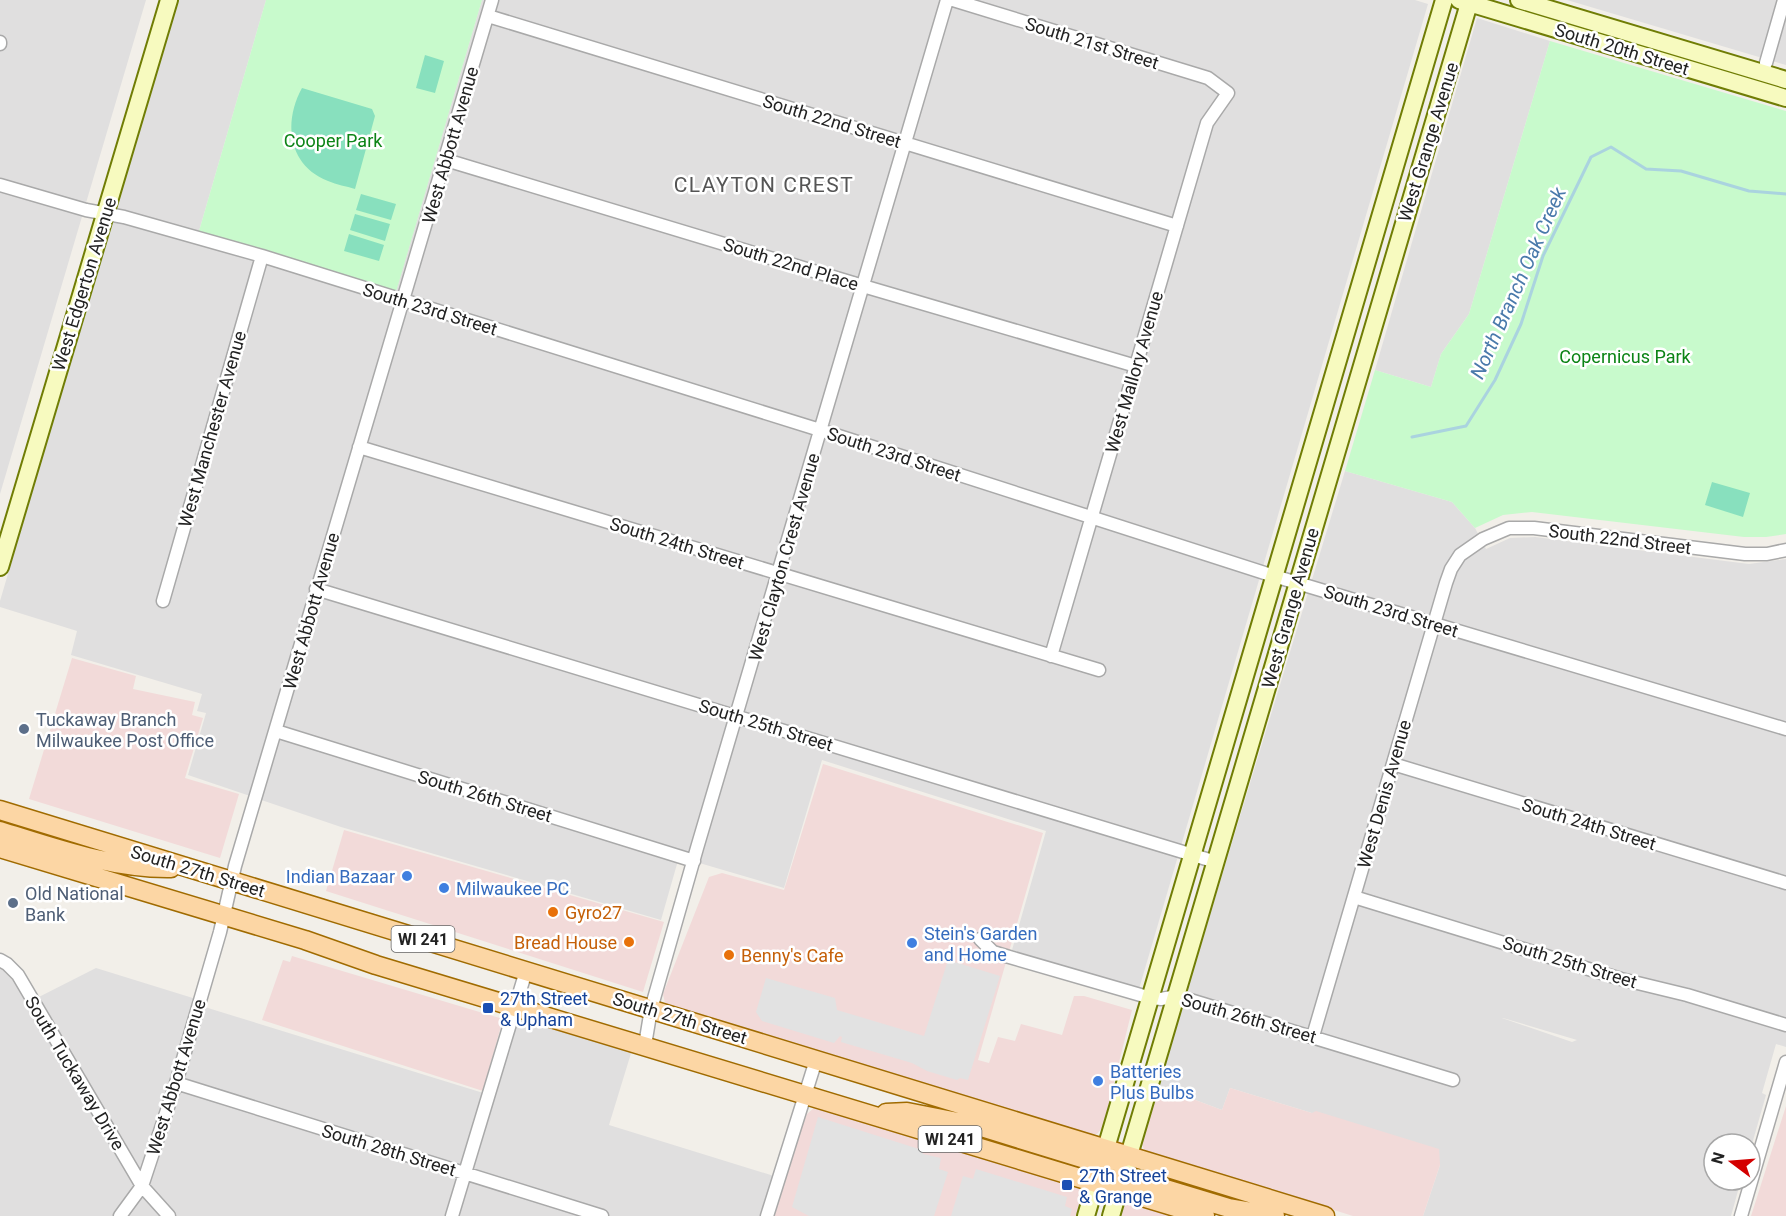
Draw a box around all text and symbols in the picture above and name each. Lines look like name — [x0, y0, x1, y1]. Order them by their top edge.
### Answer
street label: South 21st Street — [1023, 13, 1161, 73]
street label: South 20th Street — [1552, 19, 1692, 79]
street label: West Grange Avenue — [1394, 60, 1462, 224]
street label: West Abbott Avenue — [418, 64, 482, 226]
street label: South 22nd Street — [760, 90, 904, 152]
park label: Cooper Park — [284, 130, 383, 151]
district label: CLAYTON CREST — [674, 173, 854, 197]
water label: North Branch Oak Creek — [1465, 182, 1572, 383]
street label: West Edgerton Avenue — [48, 195, 120, 373]
street label: South 22nd Place — [721, 233, 861, 295]
street label: South 23rd Street — [360, 279, 500, 339]
street label: West Mallory Avenue — [1101, 289, 1167, 455]
street label: West Manchester Avenue — [174, 328, 250, 530]
park label: Copernicus Park — [1559, 346, 1692, 367]
street label: South 23rd Street — [824, 422, 964, 486]
street label: West Clayton Crest Avenue — [744, 451, 824, 663]
street label: South 24th Street — [607, 513, 747, 573]
street label: South 22nd Street — [1548, 520, 1693, 558]
street label: West Grange Avenue — [1257, 526, 1323, 690]
street label: West Abbott Avenue — [279, 530, 343, 692]
street label: South 23rd Street — [1321, 581, 1461, 641]
street label: South 25th Street — [696, 695, 836, 755]
place label: Tuckaway Branch Milwaukee Post Office — [36, 709, 214, 751]
street label: West Denis Avenue — [1353, 717, 1415, 871]
marker: Tuckaway Branch Milwaukee Post Office — [17, 722, 31, 736]
street label: South 26th Street — [415, 766, 555, 826]
street label: South 24th Street — [1519, 794, 1659, 854]
street label: South 27th Street — [128, 841, 268, 901]
place label: Indian Bazaar — [286, 866, 395, 887]
marker: Indian Bazaar — [400, 869, 414, 883]
place label: Milwaukee PC — [456, 878, 569, 899]
marker: Milwaukee PC — [437, 881, 451, 895]
place label: Old National Bank — [25, 883, 124, 925]
marker: Old National Bank — [6, 896, 20, 910]
place label: Gyro27 — [565, 902, 622, 923]
marker: Gyro27 — [546, 905, 560, 919]
place label: Stein's Garden and Home — [924, 923, 1037, 965]
road number: WI 241 — [392, 926, 454, 952]
place label: Bread House — [514, 932, 617, 953]
street label: South 25th Street — [1500, 932, 1640, 992]
marker: Bread House — [622, 935, 636, 949]
marker: Stein's Garden and Home — [905, 936, 919, 950]
place label: Benny's Cafe — [741, 945, 844, 966]
marker: Benny's Cafe — [722, 948, 736, 962]
place label: 27th Street & Upham — [500, 988, 588, 1030]
street label: South 27th Street — [610, 988, 750, 1048]
street label: South 26th Street — [1179, 989, 1319, 1047]
street label: South Tuckaway Drive — [21, 992, 129, 1154]
street label: West Abbott Avenue — [142, 996, 210, 1158]
marker: 27th Street & Upham — [481, 1001, 495, 1015]
place label: Batteries Plus Bulbs — [1110, 1061, 1194, 1103]
marker: Batteries Plus Bulbs — [1091, 1074, 1105, 1088]
street label: South 28th Street — [319, 1120, 459, 1180]
road number: WI 241 — [918, 1126, 982, 1152]
north arrow — [1702, 1132, 1762, 1192]
text: N — [1707, 1150, 1729, 1166]
place label: 27th Street & Grange — [1079, 1165, 1167, 1207]
marker: 27th Street & Grange — [1060, 1178, 1074, 1192]

